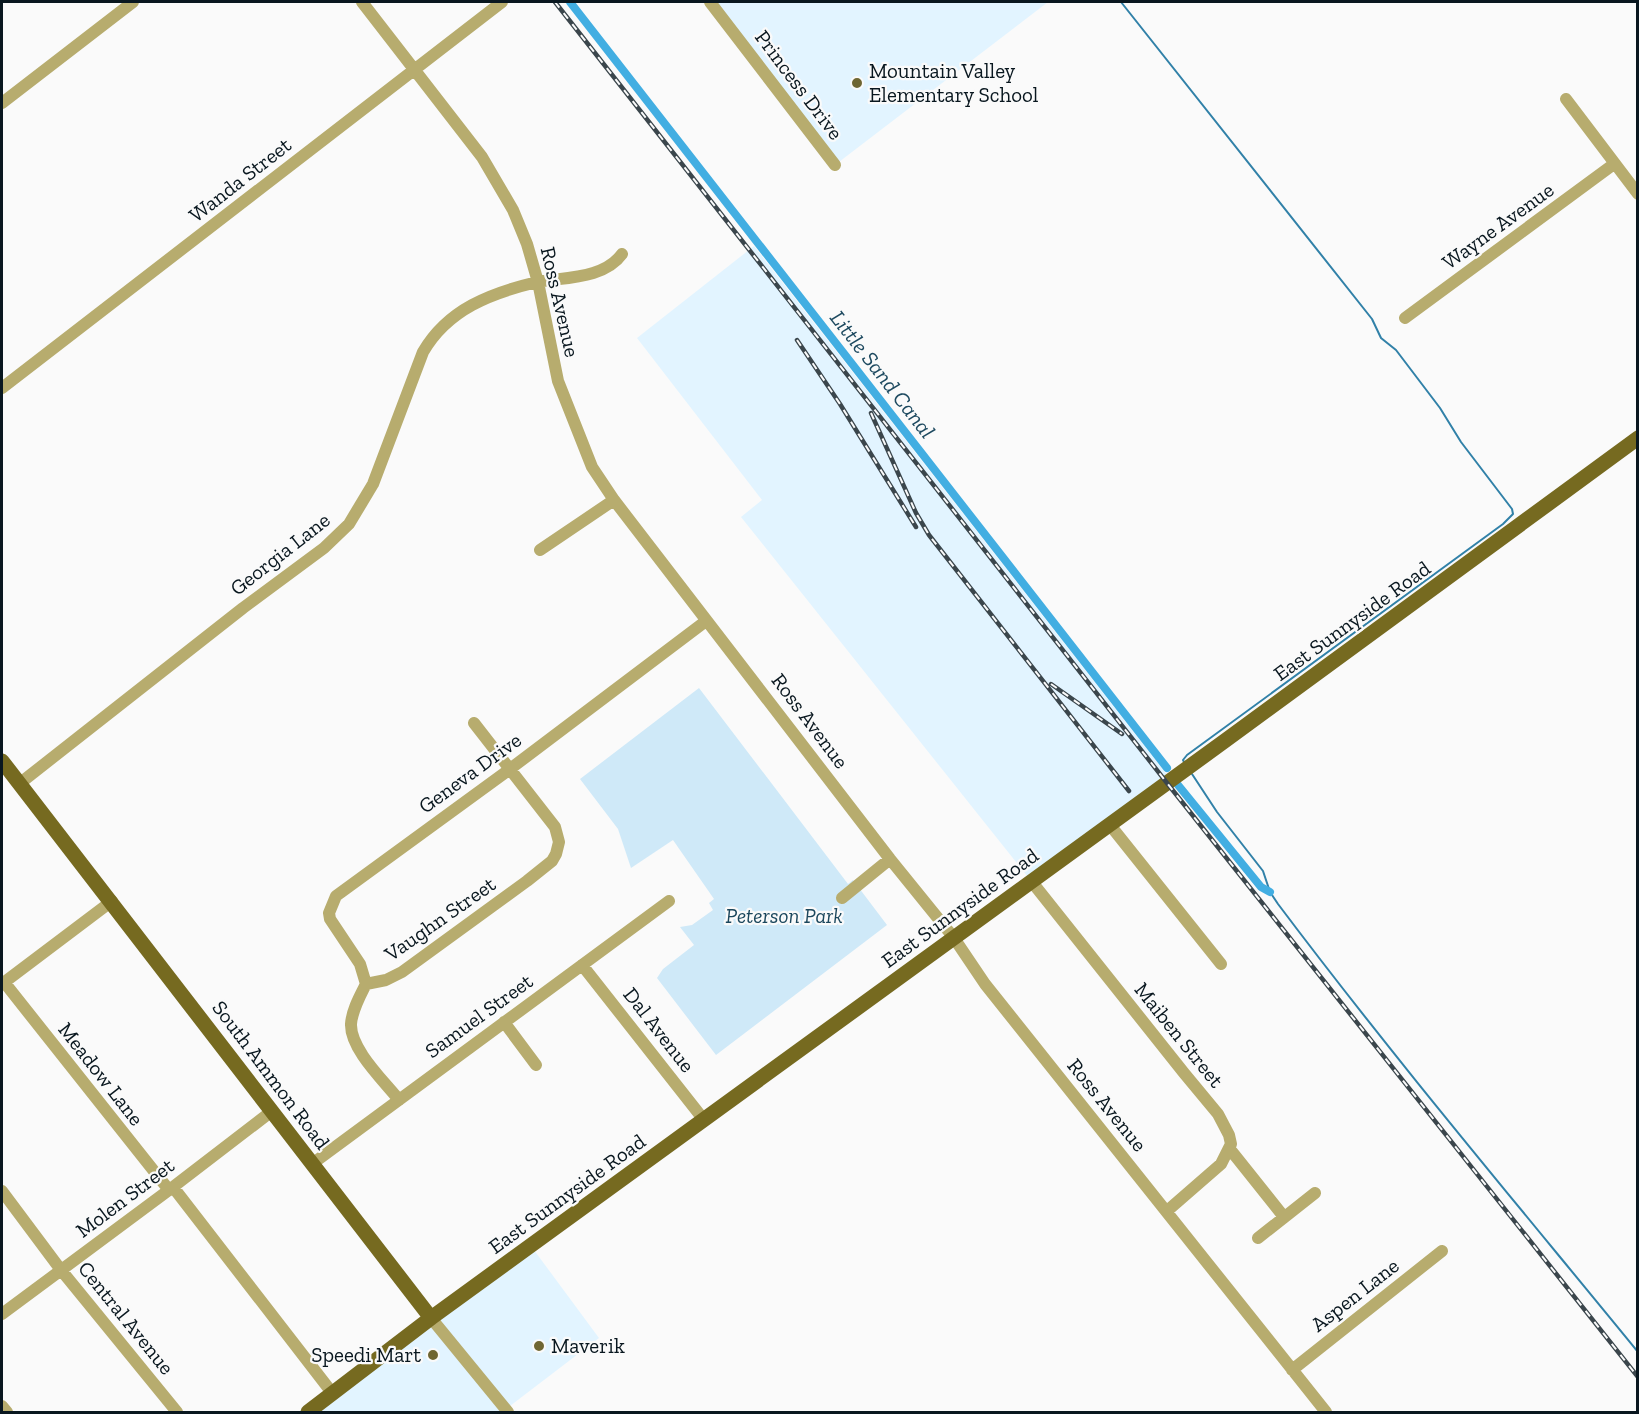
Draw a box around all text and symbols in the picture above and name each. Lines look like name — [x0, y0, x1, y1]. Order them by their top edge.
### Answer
street label: Princess Drive — [750, 25, 849, 145]
place label: Mountain Valley Elementary School — [869, 58, 1039, 107]
marker: Mountain Valley Elementary School — [850, 76, 864, 90]
street label: Wanda Street — [184, 132, 296, 227]
street label: Wayne Avenue — [1437, 177, 1558, 274]
street label: Ross Avenue — [536, 244, 585, 360]
water label: Little Sand Canal — [824, 305, 941, 444]
street label: Georgia Lane — [225, 507, 335, 600]
street label: East Sunnyside Road — [1268, 555, 1435, 686]
street label: Ross Avenue — [767, 668, 854, 773]
street label: Geneva Drive — [413, 727, 526, 818]
street label: East Sunnyside Road — [876, 842, 1043, 973]
street label: Vaughn Street — [379, 871, 500, 967]
park label: Peterson Park — [725, 903, 843, 928]
street label: Samuel Street — [420, 968, 538, 1063]
street label: Maiben Street — [1130, 977, 1229, 1092]
street label: Dal Avenue — [618, 982, 700, 1077]
street label: South Ammon Road — [207, 995, 336, 1154]
street label: Meadow Lane — [53, 1017, 149, 1130]
street label: Ross Avenue — [1062, 1053, 1153, 1156]
street label: East Sunnyside Road — [483, 1128, 650, 1259]
street label: Molen Street — [71, 1152, 179, 1243]
street label: Aspen Lane — [1306, 1253, 1404, 1337]
street label: Central Avenue — [73, 1256, 180, 1379]
place label: Maverik — [551, 1333, 625, 1358]
marker: Maverik — [532, 1339, 546, 1353]
place label: Speedi Mart — [311, 1342, 421, 1367]
marker: Speedi Mart — [426, 1348, 440, 1362]

